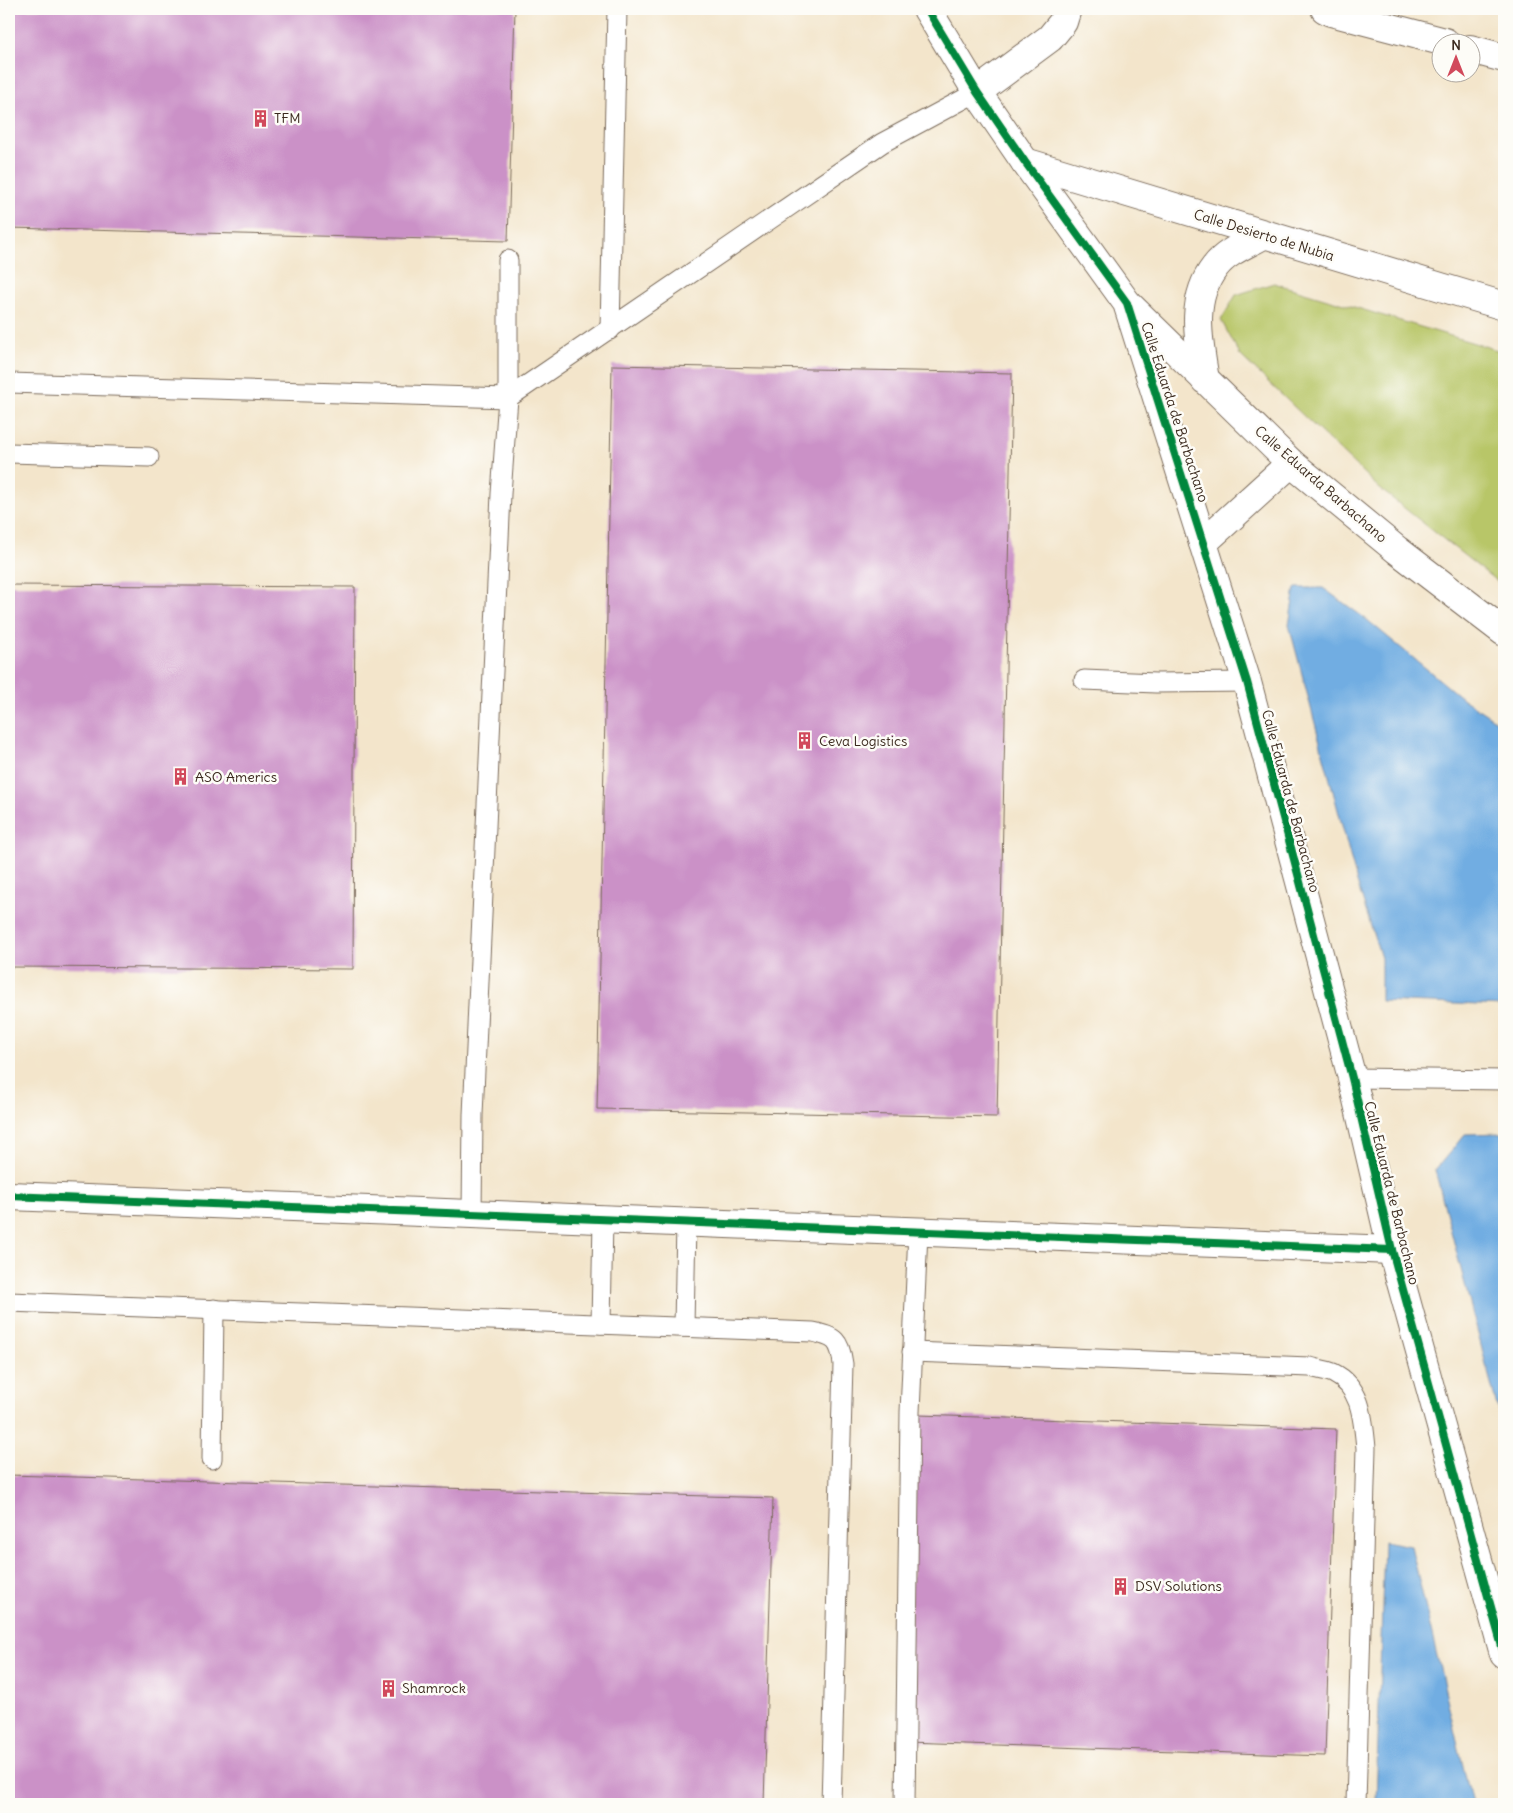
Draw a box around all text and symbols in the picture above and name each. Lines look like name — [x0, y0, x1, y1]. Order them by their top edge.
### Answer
north arrow — [1430, 32, 1480, 82]
text: N — [1451, 36, 1461, 54]
building icon: TFM — [250, 108, 270, 128]
place label: TFM — [274, 109, 301, 127]
street label: Calle Desierto de Nubia — [1192, 205, 1336, 265]
street label: Calle Eduarda de Barbachano — [1137, 320, 1213, 505]
street label: Calle Eduarda Barbachano — [1251, 422, 1391, 546]
street label: Calle Eduarda de Barbachano — [1258, 708, 1324, 894]
building icon: Ceva Logistics — [795, 731, 815, 751]
place label: Ceva Logistics — [819, 732, 907, 750]
building icon: ASO Americs — [171, 767, 191, 787]
place label: ASO Americs — [195, 768, 277, 786]
street label: Calle Eduarda de Barbachano — [1360, 1099, 1424, 1287]
building icon: DSV Solutions — [1111, 1576, 1131, 1596]
place label: DSV Solutions — [1135, 1577, 1222, 1595]
building icon: Shamrock — [378, 1678, 398, 1698]
place label: Shamrock — [402, 1679, 466, 1697]

